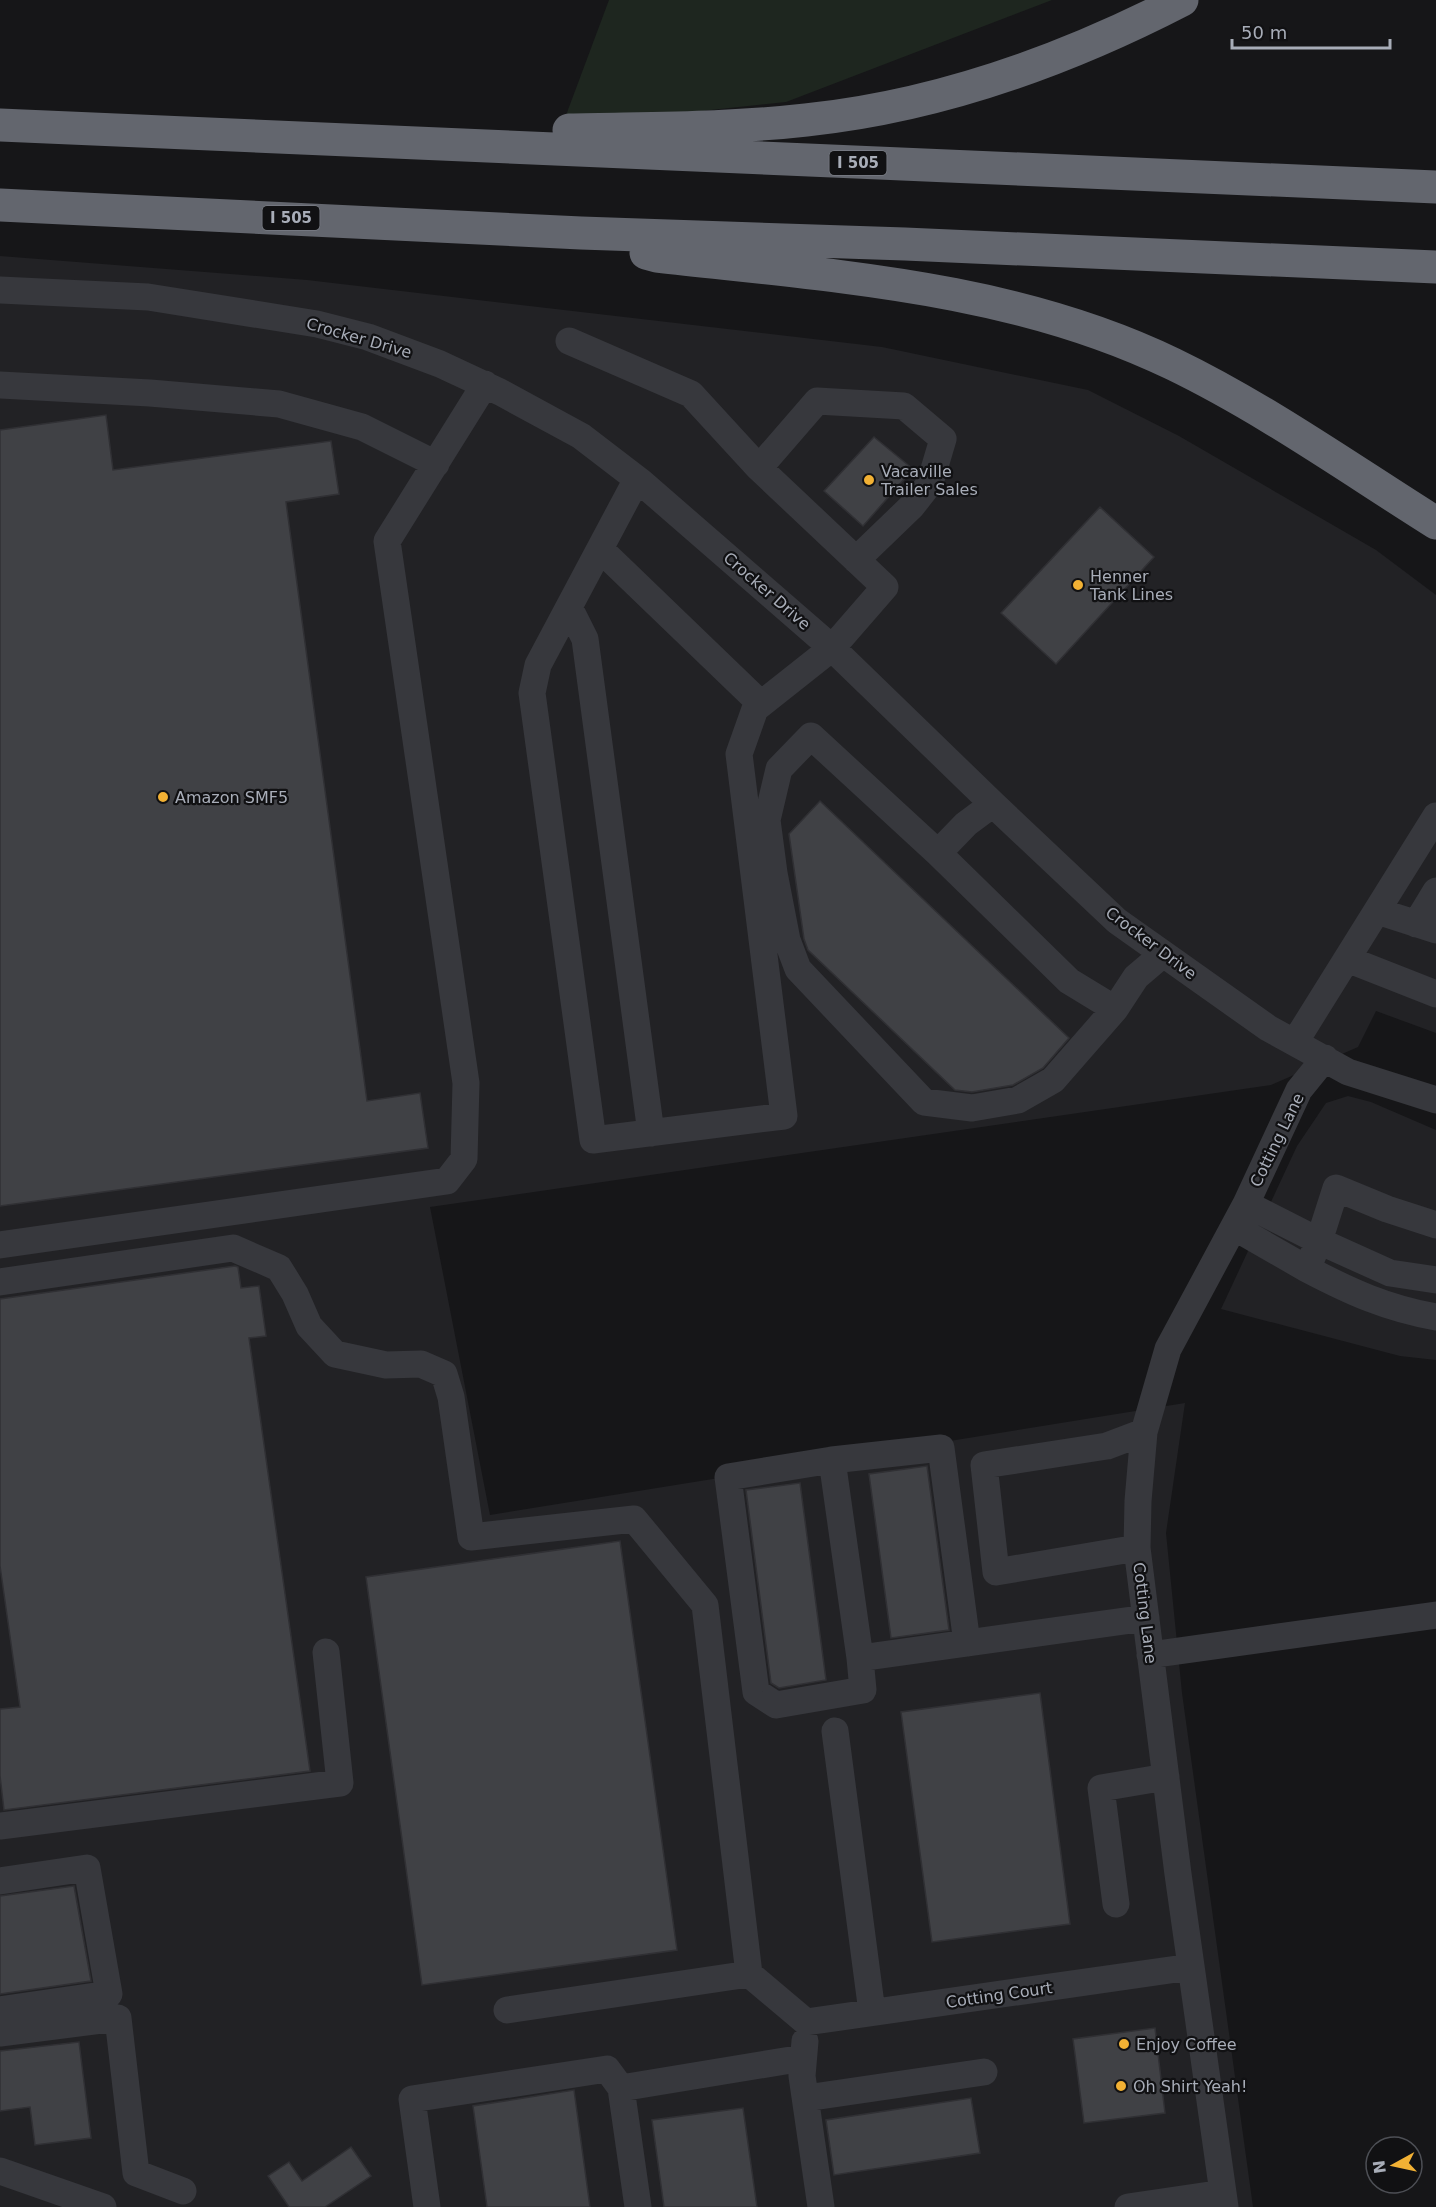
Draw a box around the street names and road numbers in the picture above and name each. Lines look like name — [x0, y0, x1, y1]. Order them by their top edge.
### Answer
road number: I 505 — [830, 151, 886, 175]
road number: I 505 — [262, 206, 320, 230]
street label: Crocker Drive — [304, 314, 414, 362]
street label: Crocker Drive — [720, 548, 814, 634]
street label: Crocker Drive — [1102, 903, 1200, 983]
street label: Cotting Lane — [1246, 1090, 1308, 1190]
street label: Cotting Lane — [1129, 1561, 1161, 1665]
street label: Cotting Court — [945, 1978, 1053, 2012]

